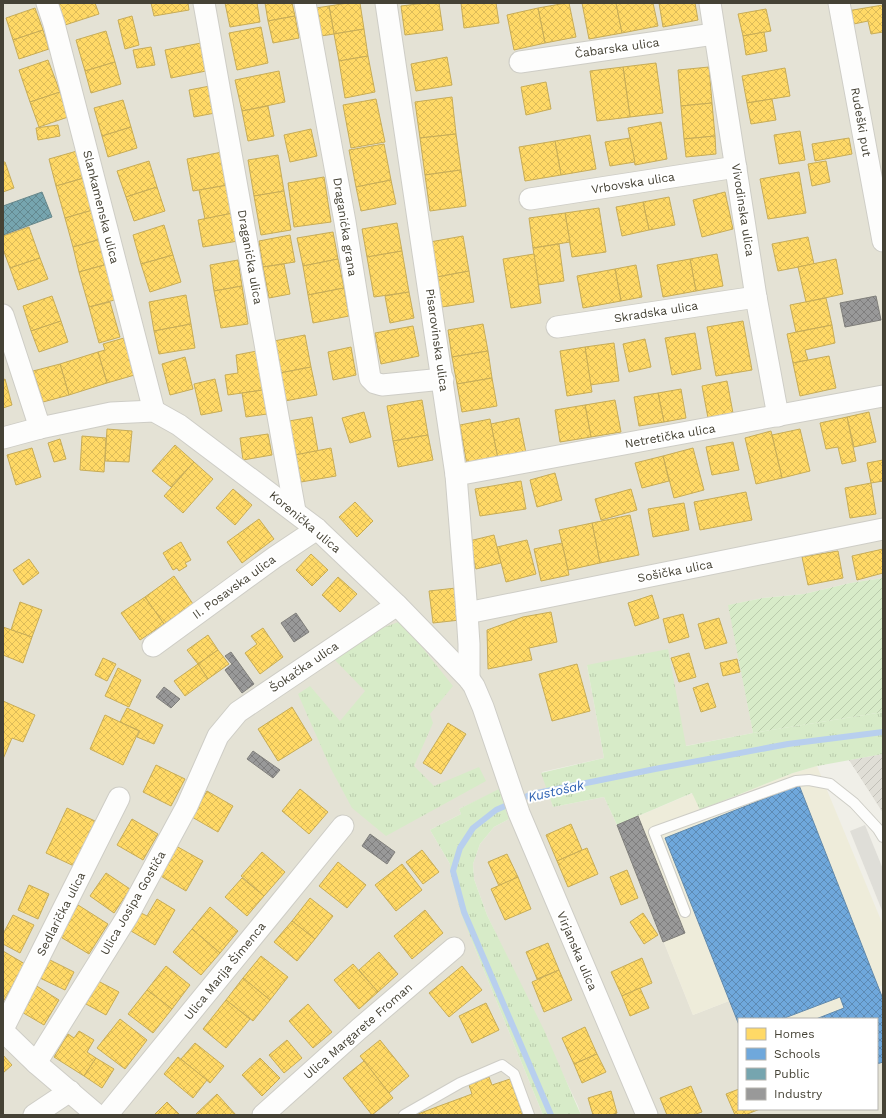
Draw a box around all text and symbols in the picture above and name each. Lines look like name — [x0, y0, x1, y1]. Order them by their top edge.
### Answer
street label: Čabarska ulica — [574, 35, 660, 61]
street label: Rudeški put — [848, 86, 874, 158]
street label: Slankamenska ulica — [80, 149, 122, 265]
street label: Vivodinska ulica — [729, 163, 757, 258]
street label: Vrbovska ulica — [590, 169, 676, 197]
street label: Draganićka grana — [330, 176, 360, 278]
street label: Draganićka ulica — [235, 209, 265, 306]
street label: Pisarovinska ulica — [423, 288, 451, 393]
street label: Skradska ulica — [613, 298, 699, 326]
street label: Netretička ulica — [624, 421, 717, 451]
street label: Korenička ulica — [267, 488, 344, 556]
street label: II. Posavska ulica — [190, 552, 278, 622]
street label: Sošička ulica — [636, 557, 714, 585]
street label: Šokačka ulica — [267, 639, 341, 695]
water label: Kustošak — [527, 777, 586, 805]
street label: Ulica Josipa Gostiča — [97, 848, 169, 958]
street label: Sedlarička ulica — [34, 869, 88, 958]
street label: Virjanska ulica — [554, 909, 600, 993]
street label: Ulica Marija Šimenca — [181, 919, 269, 1023]
street label: Ulica Margarete Froman — [301, 980, 415, 1082]
legend — [738, 1018, 878, 1110]
text: Homes — [774, 1027, 815, 1041]
text: Schools — [774, 1047, 820, 1061]
text: Public — [774, 1067, 810, 1081]
text: Industry — [774, 1087, 823, 1101]

